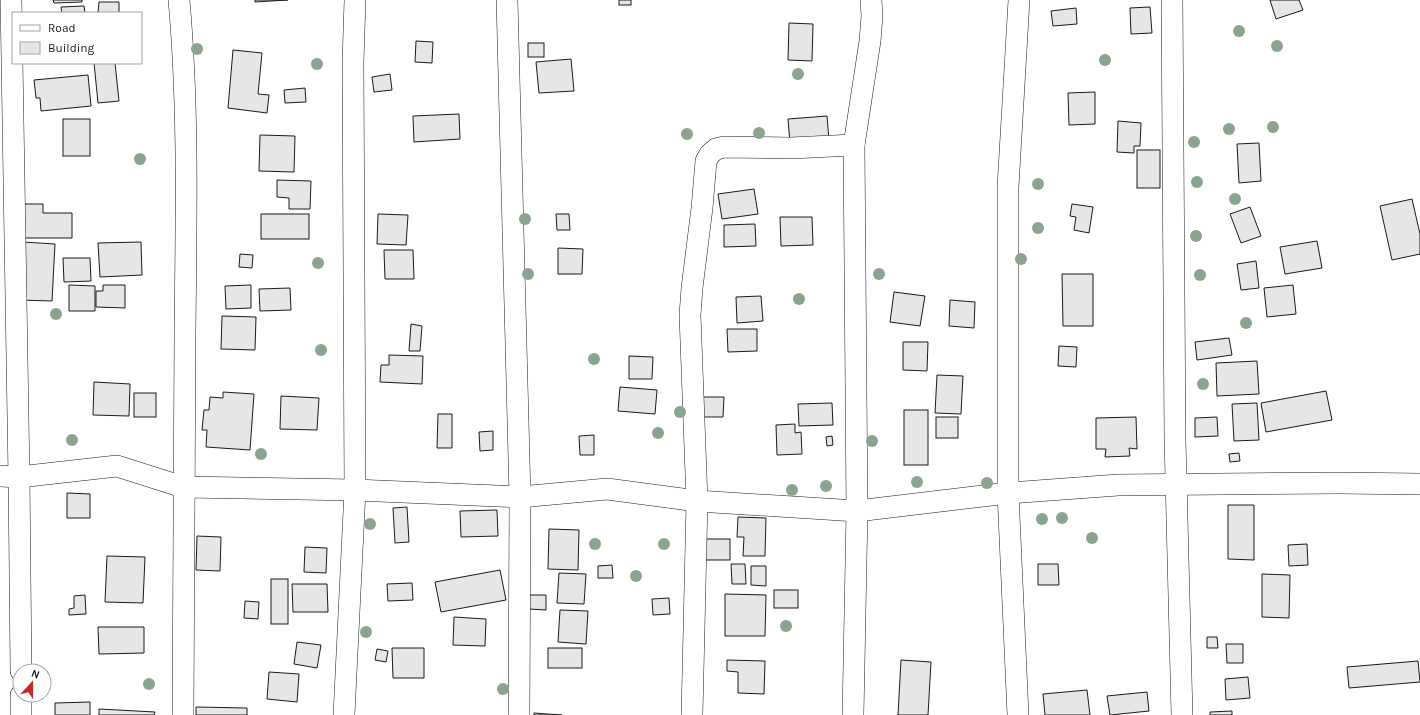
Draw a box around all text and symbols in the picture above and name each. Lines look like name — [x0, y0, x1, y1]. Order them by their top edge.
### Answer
legend — [12, 12, 142, 64]
text: Road — [48, 21, 76, 35]
text: Building — [48, 41, 95, 55]
north arrow — [12, 663, 52, 703]
text: N — [29, 667, 41, 682]

